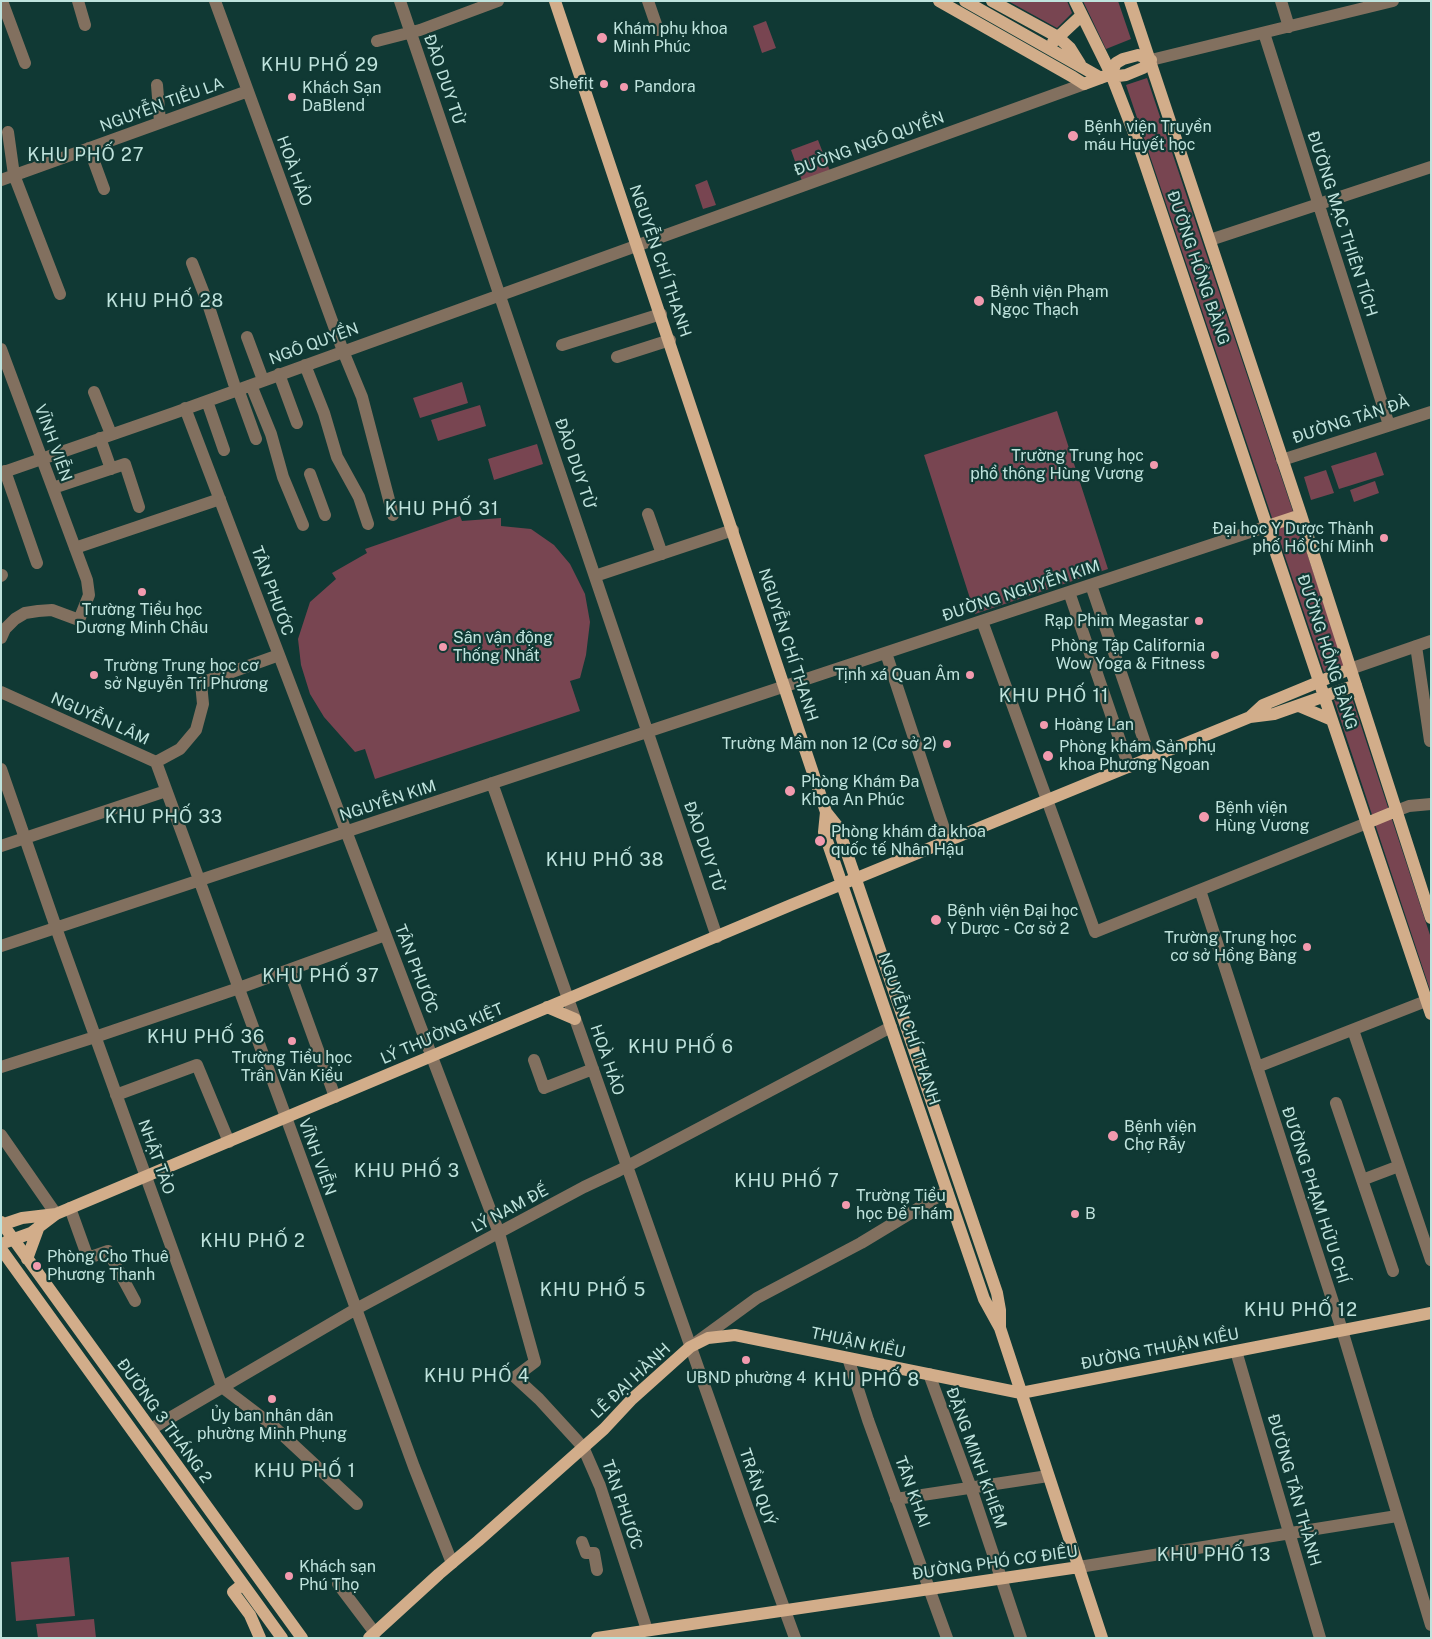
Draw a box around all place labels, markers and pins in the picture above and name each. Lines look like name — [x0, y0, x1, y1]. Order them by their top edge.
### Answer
place label: Khám phụ khoa Minh Phúc — [613, 19, 728, 57]
marker: Khám phụ khoa Minh Phúc — [595, 31, 609, 45]
place label: Shefit — [549, 74, 594, 94]
place label: Pandora — [634, 77, 696, 97]
place label: Khách Sạn DaBlend — [302, 78, 381, 116]
marker: Shefit — [598, 78, 610, 90]
marker: Pandora — [618, 81, 630, 93]
marker: Khách Sạn DaBlend — [286, 91, 298, 103]
place label: Bệnh viện Truyền máu Huyết học — [1084, 117, 1212, 155]
marker: Bệnh viện Truyền máu Huyết học — [1066, 129, 1080, 143]
place label: Bệnh viện Phạm Ngọc Thạch — [990, 282, 1108, 320]
marker: Bệnh viện Phạm Ngọc Thạch — [972, 294, 986, 308]
place label: Trường Trung học phổ thông Hùng Vương — [970, 446, 1144, 484]
marker: Trường Trung học phổ thông Hùng Vương — [1148, 459, 1160, 471]
place label: Đại học Y Dược Thành phố Hồ Chí Minh — [1212, 519, 1374, 557]
marker: Đại học Y Dược Thành phố Hồ Chí Minh — [1378, 532, 1390, 544]
marker: Trường Tiểu học Dương Minh Châu — [136, 586, 148, 598]
place label: Trường Tiểu học Dương Minh Châu — [76, 600, 208, 638]
place label: Rạp Phim Megastar — [1044, 611, 1189, 631]
marker: Rạp Phim Megastar — [1193, 615, 1205, 627]
place label: Sân vận động Thống Nhất — [453, 628, 553, 666]
place label: Phòng Tập California Wow Yoga & Fitness — [1051, 636, 1205, 674]
marker: Sân vận động Thống Nhất — [437, 641, 449, 653]
marker: Phòng Tập California Wow Yoga & Fitness — [1209, 649, 1221, 661]
place label: Trường Trung học cơ sở Nguyễn Tri Phương — [104, 656, 269, 694]
place label: Tịnh xá Quan Âm — [835, 665, 960, 685]
marker: Trường Trung học cơ sở Nguyễn Tri Phương — [88, 669, 100, 681]
marker: Tịnh xá Quan Âm — [964, 669, 976, 681]
place label: Hoàng Lan — [1054, 715, 1134, 735]
marker: Hoàng Lan — [1038, 719, 1050, 731]
place label: Trường Mầm non 12 (Cơ sở 2) — [722, 734, 937, 754]
place label: Phòng khám Sản phụ khoa Phương Ngoan — [1059, 737, 1216, 775]
marker: Trường Mầm non 12 (Cơ sở 2) — [941, 738, 953, 750]
marker: Phòng khám Sản phụ khoa Phương Ngoan — [1041, 749, 1055, 763]
place label: Phòng Khám Đa Khoa An Phúc — [801, 772, 919, 810]
marker: Phòng Khám Đa Khoa An Phúc — [783, 784, 797, 798]
place label: Bệnh viện Hùng Vương — [1215, 798, 1309, 836]
marker: Bệnh viện Hùng Vương — [1197, 810, 1211, 824]
place label: Phòng khám đa khoa quốc tế Nhân Hậu — [831, 822, 986, 860]
marker: Phòng khám đa khoa quốc tế Nhân Hậu — [813, 834, 827, 848]
place label: Bệnh viện Đại học Y Dược - Cơ sở 2 — [947, 901, 1078, 939]
marker: Bệnh viện Đại học Y Dược - Cơ sở 2 — [929, 913, 943, 927]
place label: Trường Trung học cơ sở Hồng Bàng — [1164, 928, 1297, 966]
marker: Trường Trung học cơ sở Hồng Bàng — [1301, 941, 1313, 953]
marker: Trường Tiểu học Trần Văn Kiểu — [286, 1035, 298, 1047]
place label: Trường Tiểu học Trần Văn Kiểu — [232, 1048, 352, 1086]
place label: Bệnh viện Chợ Rẫy — [1124, 1117, 1197, 1155]
marker: Bệnh viện Chợ Rẫy — [1106, 1129, 1120, 1143]
place label: Trường Tiểu học Đề Thám — [856, 1186, 953, 1224]
marker: Trường Tiểu học Đề Thám — [840, 1199, 852, 1211]
place label: B — [1085, 1204, 1096, 1224]
marker: B — [1069, 1208, 1081, 1220]
place label: Phòng Cho Thuê Phương Thanh — [47, 1247, 169, 1285]
marker: Phòng Cho Thuê Phương Thanh — [31, 1260, 43, 1272]
marker: UBND phường 4 — [740, 1354, 752, 1366]
place label: UBND phường 4 — [686, 1368, 806, 1388]
marker: Ủy ban nhân dân phường Minh Phụng — [266, 1393, 278, 1405]
place label: Ủy ban nhân dân phường Minh Phụng — [197, 1406, 347, 1444]
place label: Khách sạn Phú Thọ — [299, 1557, 376, 1595]
marker: Khách sạn Phú Thọ — [283, 1570, 295, 1582]

